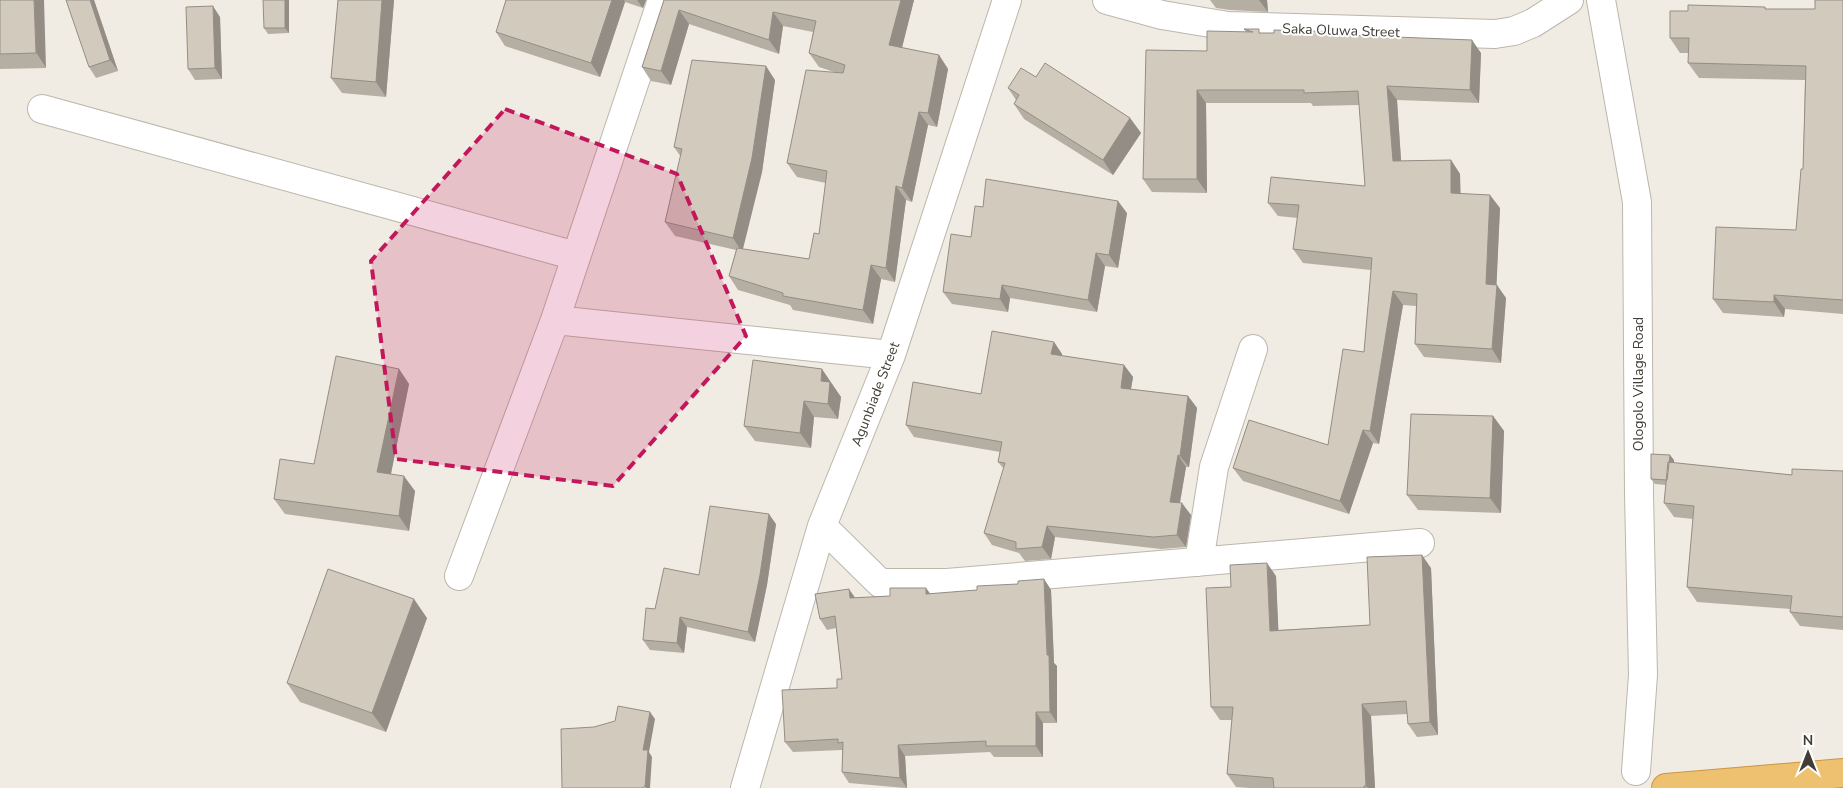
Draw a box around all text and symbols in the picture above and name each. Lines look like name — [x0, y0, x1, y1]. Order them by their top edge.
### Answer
street label: Saka Oluwa Street — [1282, 19, 1400, 42]
street label: Ologolo Village Road — [1629, 317, 1648, 451]
street label: Agunbiade Street — [847, 339, 904, 449]
north arrow — [1783, 728, 1833, 778]
text: N — [1803, 731, 1813, 750]

